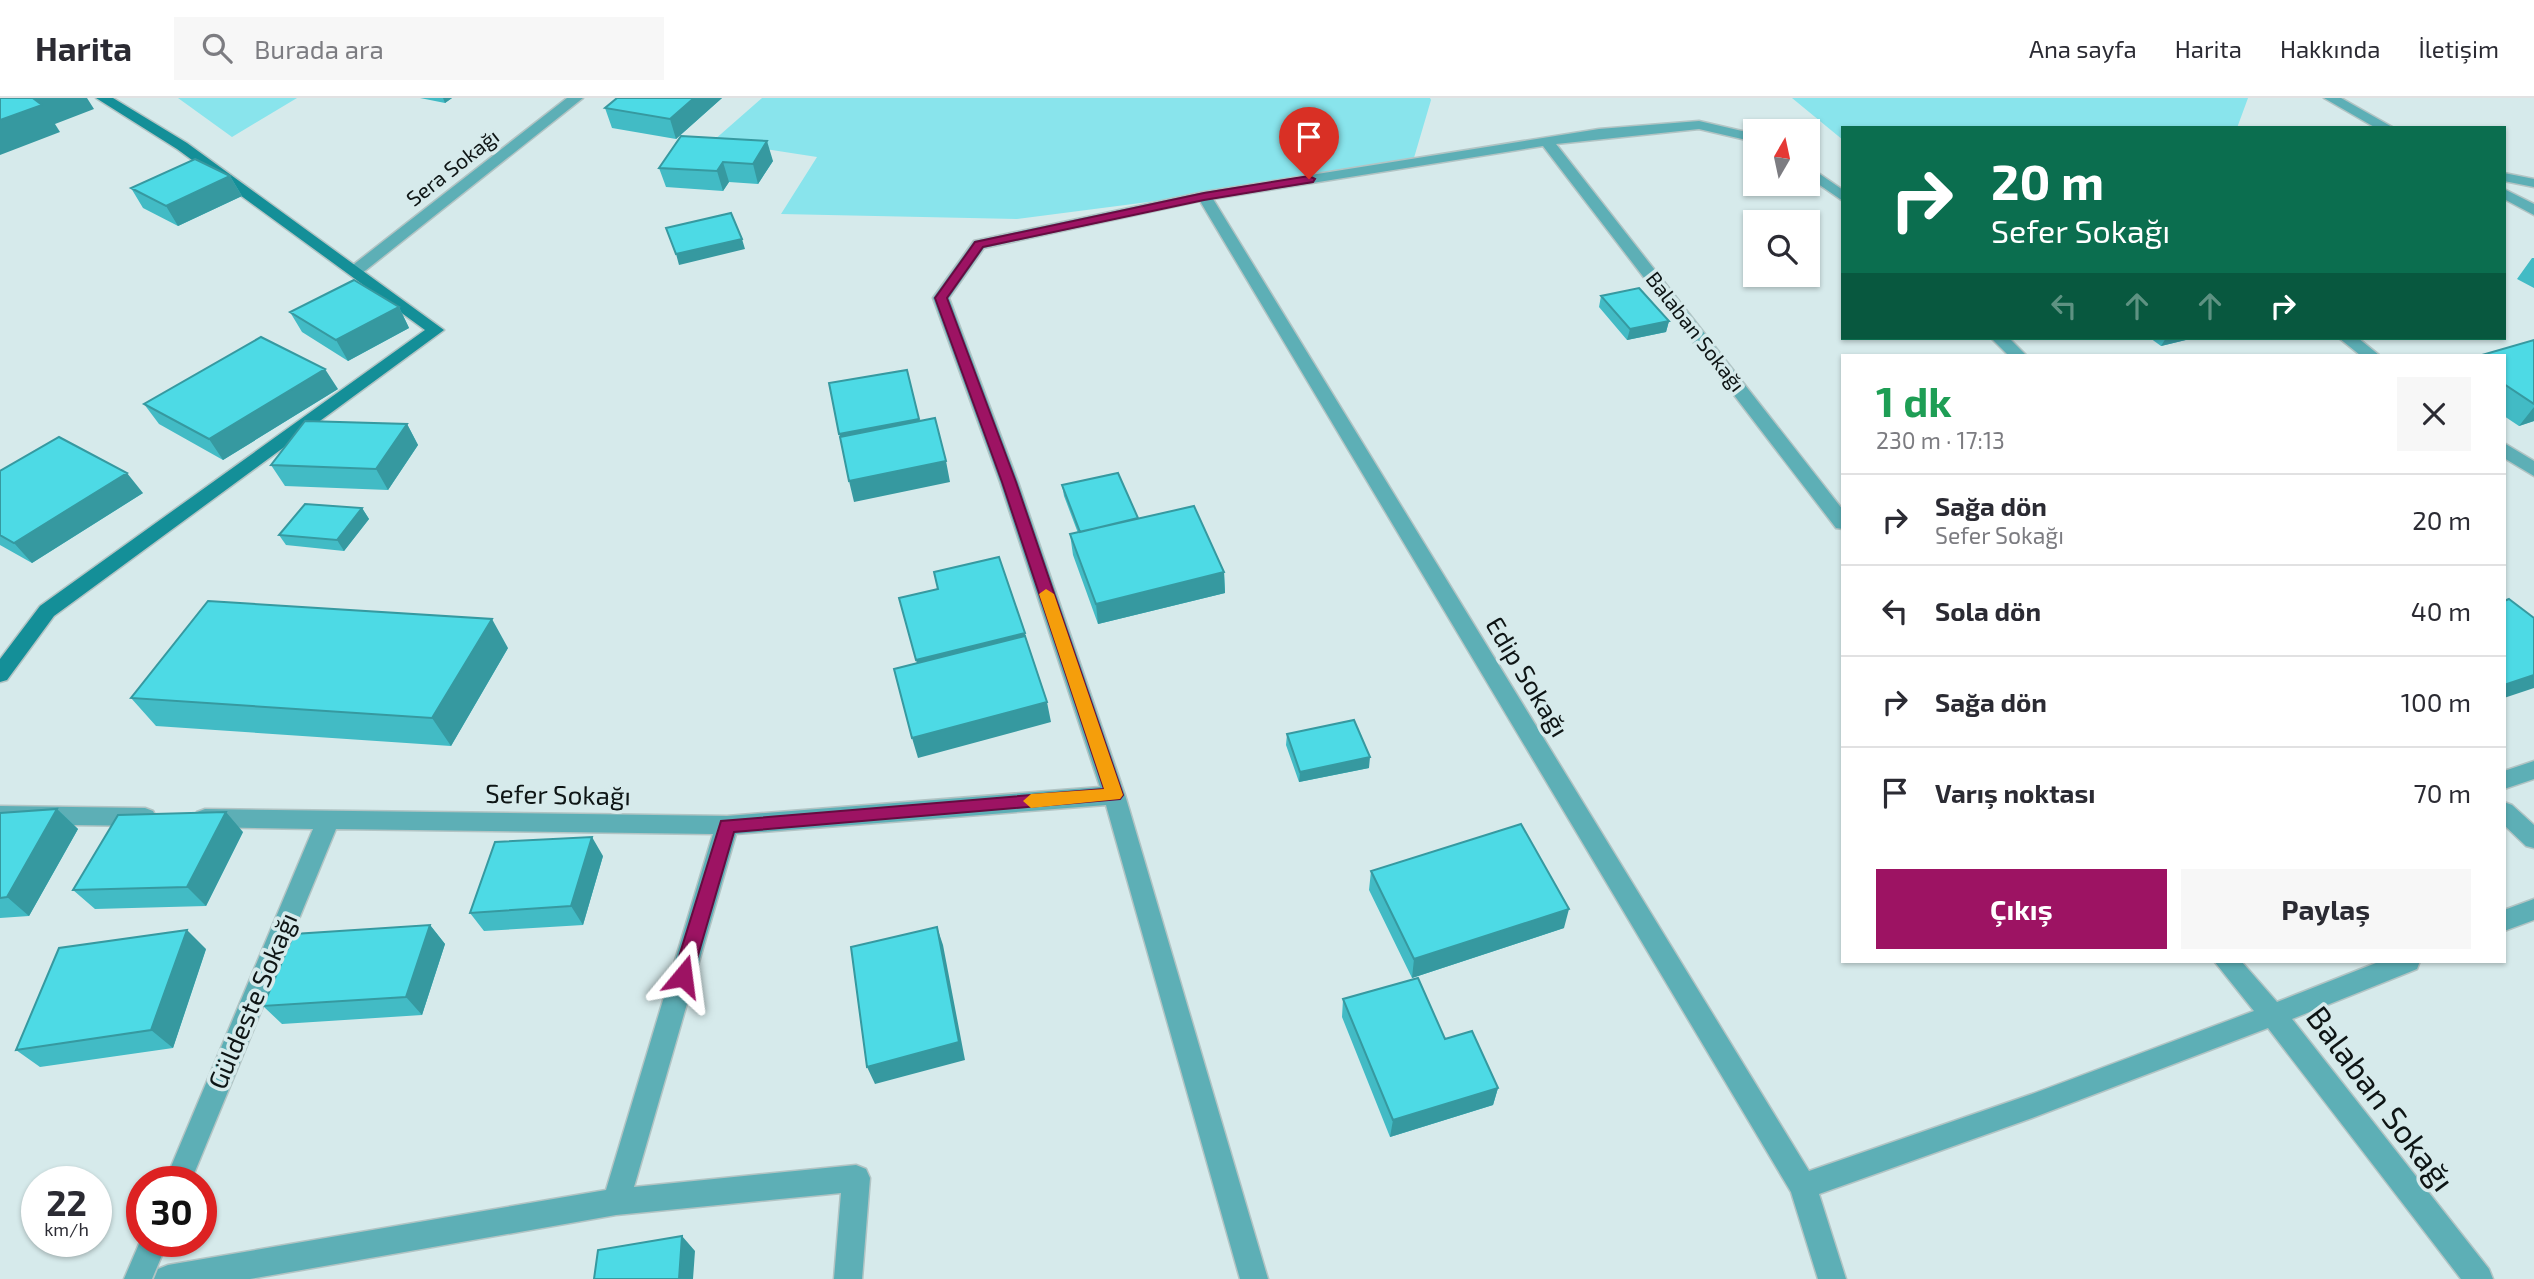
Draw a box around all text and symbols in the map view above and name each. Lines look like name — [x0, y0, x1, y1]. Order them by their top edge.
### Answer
search box — [174, 17, 664, 80]
text: Harita — [35, 28, 132, 68]
icon: search — [198, 29, 236, 67]
text: Burada ara — [254, 33, 384, 64]
text: Ana sayfa — [2029, 34, 2137, 63]
text: Harita — [2175, 34, 2242, 63]
text: Hakkında — [2280, 34, 2380, 63]
text: İletişim — [2418, 34, 2499, 63]
pin — [1279, 107, 1339, 179]
icon: arrive — [1290, 118, 1328, 156]
north arrow — [1743, 119, 1820, 196]
map controls — [1743, 119, 1820, 287]
street label: Sera Sokağı — [401, 123, 503, 211]
text: 20 m — [1991, 151, 2104, 210]
icon: right — [1876, 154, 1967, 245]
button: search — [1743, 210, 1820, 287]
text: Sefer Sokağı — [1991, 211, 2170, 249]
street label: Balaban Sokağı — [1642, 266, 1751, 396]
icon: left — [2045, 287, 2083, 325]
icon: ahead — [2118, 287, 2156, 325]
icon: ahead — [2191, 287, 2229, 325]
icon: right — [2264, 287, 2302, 325]
text: 1 dk — [1876, 375, 1952, 425]
button: close — [2397, 377, 2471, 451]
text: 230 m · 17:13 — [1876, 426, 2005, 454]
text: Sağa dön — [1935, 490, 2047, 521]
icon: right — [1876, 501, 1914, 539]
text: 20 m — [2412, 504, 2471, 535]
text: Sefer Sokağı — [1935, 521, 2064, 549]
icon: left — [1876, 592, 1914, 630]
text: Sola dön — [1935, 595, 2041, 626]
text: 40 m — [2411, 595, 2471, 626]
street label: Edip Sokağı — [1480, 611, 1576, 742]
icon: right — [1876, 683, 1914, 721]
text: Sağa dön — [1935, 686, 2047, 717]
text: 100 m — [2401, 686, 2471, 717]
icon: arrive — [1876, 774, 1914, 812]
street label: Sefer Sokağı — [485, 777, 631, 810]
text: Varış noktası — [1935, 777, 2095, 808]
text: 70 m — [2413, 777, 2471, 808]
button: Çıkış — [1876, 869, 2167, 949]
button: Paylaş — [2181, 869, 2471, 949]
street label: Güldeste Sokağı — [201, 908, 303, 1093]
position arrow — [646, 939, 720, 1013]
street label: Balaban Sokağı — [2300, 998, 2464, 1198]
speed limit sign: 30 — [126, 1166, 217, 1257]
text: 22 — [46, 1181, 87, 1223]
text: km/h — [44, 1218, 89, 1240]

